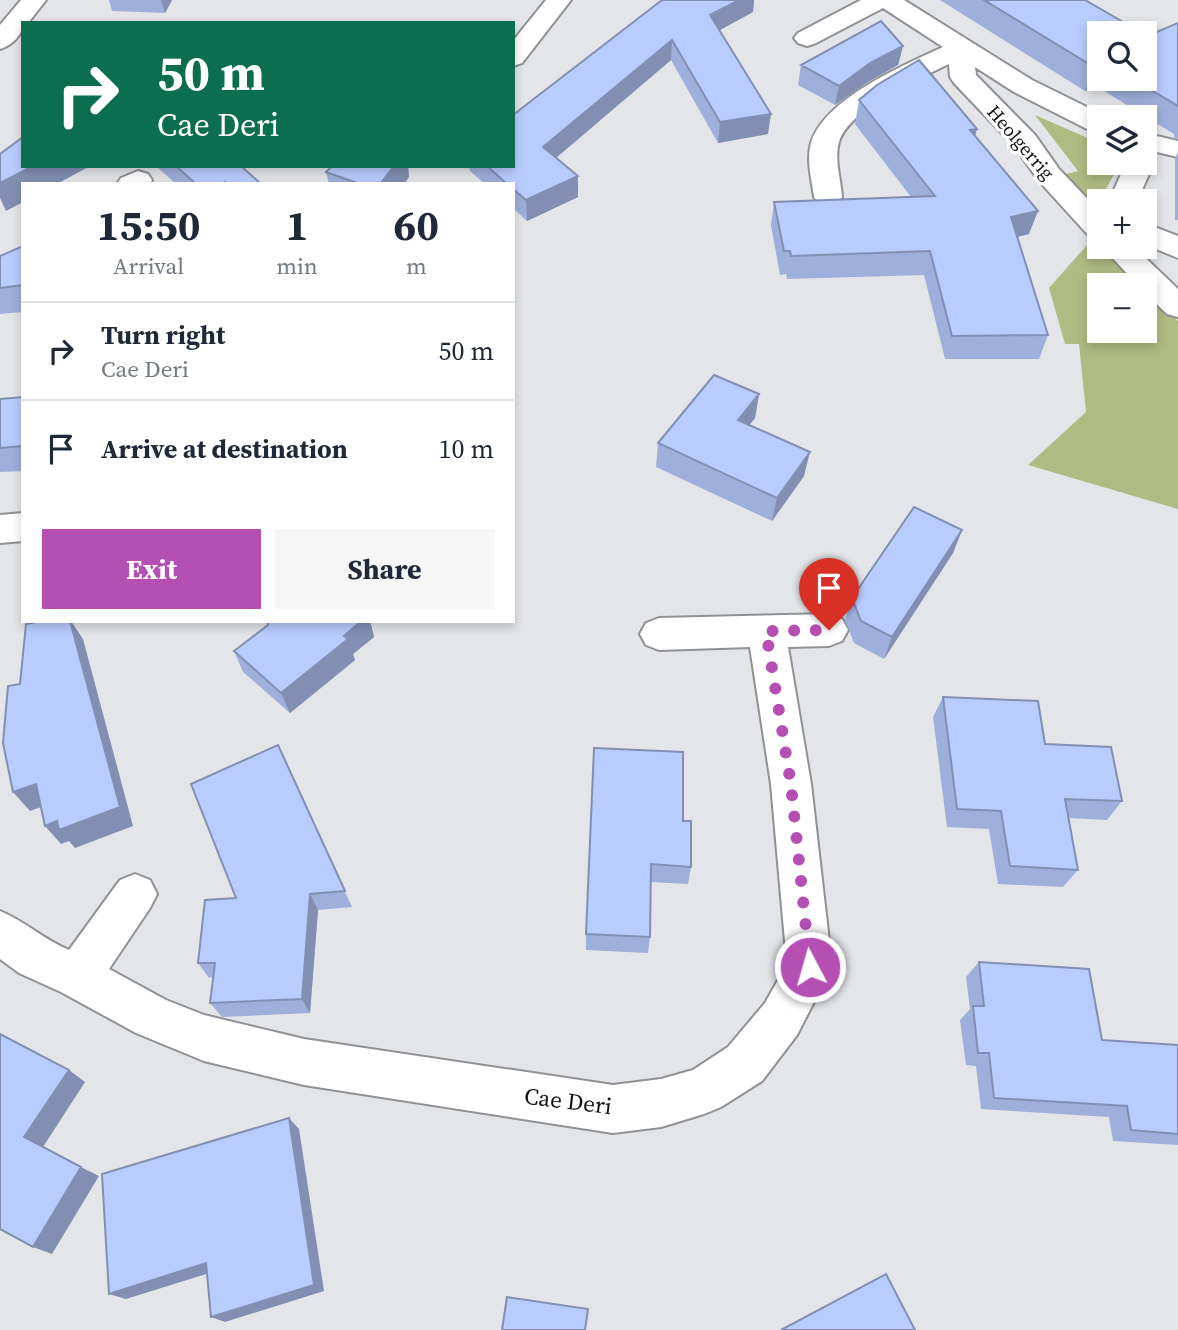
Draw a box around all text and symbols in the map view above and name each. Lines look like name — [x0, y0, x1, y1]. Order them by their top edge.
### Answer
map controls — [1087, 21, 1157, 343]
button: search — [1087, 21, 1157, 91]
text: 50 m — [157, 39, 265, 106]
icon: right — [42, 49, 133, 140]
street label: Heolgerrig — [981, 99, 1061, 185]
text: Cae Deri — [157, 103, 279, 147]
button: layers — [1087, 105, 1157, 175]
button: + — [1087, 189, 1157, 259]
text: 15:50 — [97, 196, 200, 254]
text: 1 — [286, 196, 308, 254]
text: 60 — [394, 196, 439, 254]
text: Arrival — [113, 250, 184, 282]
text: min — [276, 250, 318, 282]
text: m — [406, 250, 427, 282]
button: − — [1087, 273, 1157, 343]
text: Turn right — [101, 317, 225, 353]
icon: right — [42, 332, 80, 370]
text: 50 m — [439, 333, 494, 369]
text: Cae Deri — [101, 353, 189, 385]
icon: arrive — [42, 430, 80, 468]
text: Arrive at destination — [101, 431, 348, 467]
text: 10 m — [439, 431, 494, 467]
button: Exit — [42, 529, 261, 609]
button: Share — [275, 529, 494, 609]
pin — [799, 558, 859, 630]
icon: arrive — [810, 569, 848, 607]
position arrow — [773, 930, 847, 1004]
street label: Cae Deri — [522, 1080, 614, 1122]

